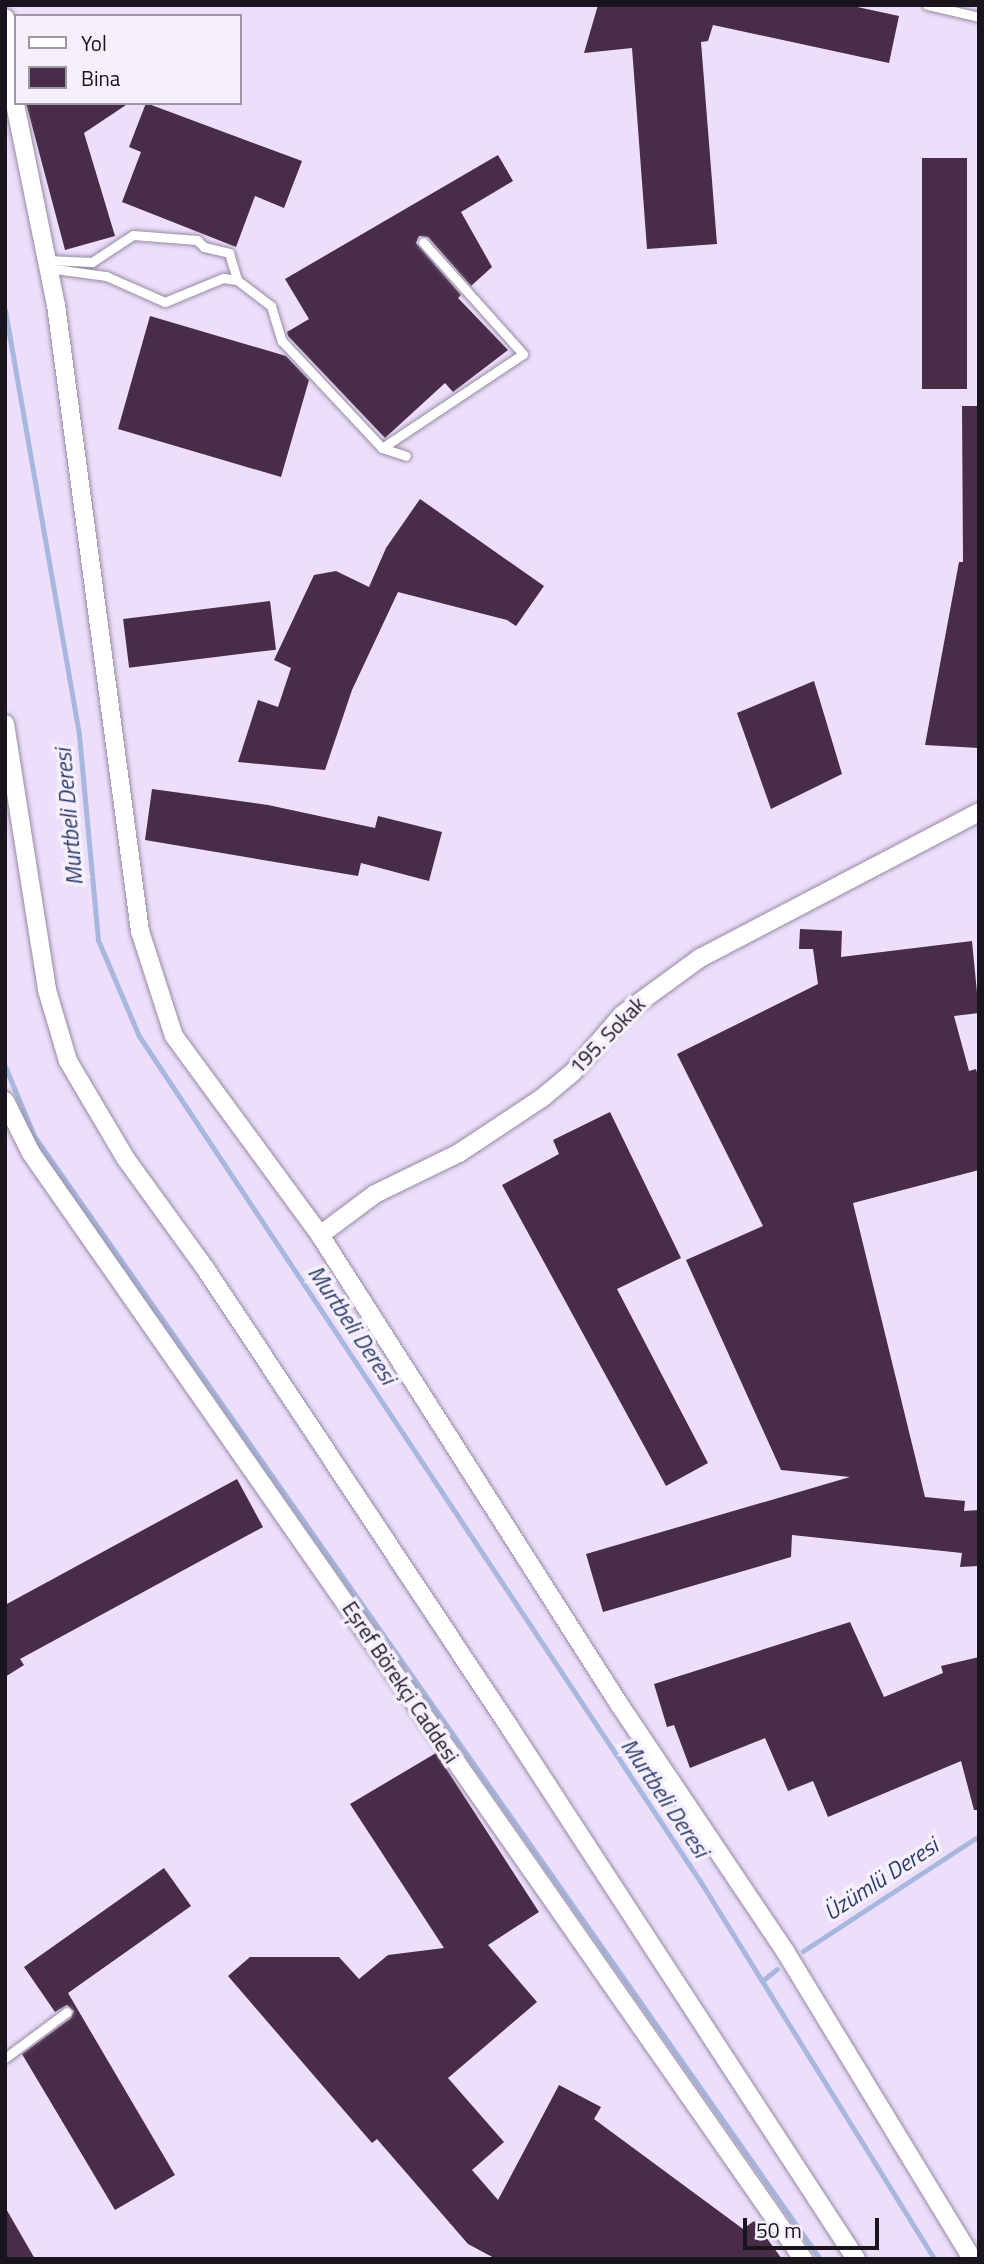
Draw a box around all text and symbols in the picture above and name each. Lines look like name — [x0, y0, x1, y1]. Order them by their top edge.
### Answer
legend — [14, 14, 242, 105]
text: Yol — [81, 27, 107, 59]
text: Bina — [81, 62, 120, 94]
water label: Murtbeli Deresi — [49, 747, 89, 887]
street label: 195. Sokak — [564, 991, 650, 1079]
water label: Murtbeli Deresi — [302, 1260, 402, 1390]
street label: Eşref Börekçi Caddesi — [338, 1596, 464, 1768]
water label: Murtbeli Deresi — [615, 1733, 715, 1863]
water label: Üzümlü Deresi — [819, 1832, 943, 1926]
scale bar — [746, 2204, 883, 2248]
text: 50 m — [756, 2214, 802, 2246]

